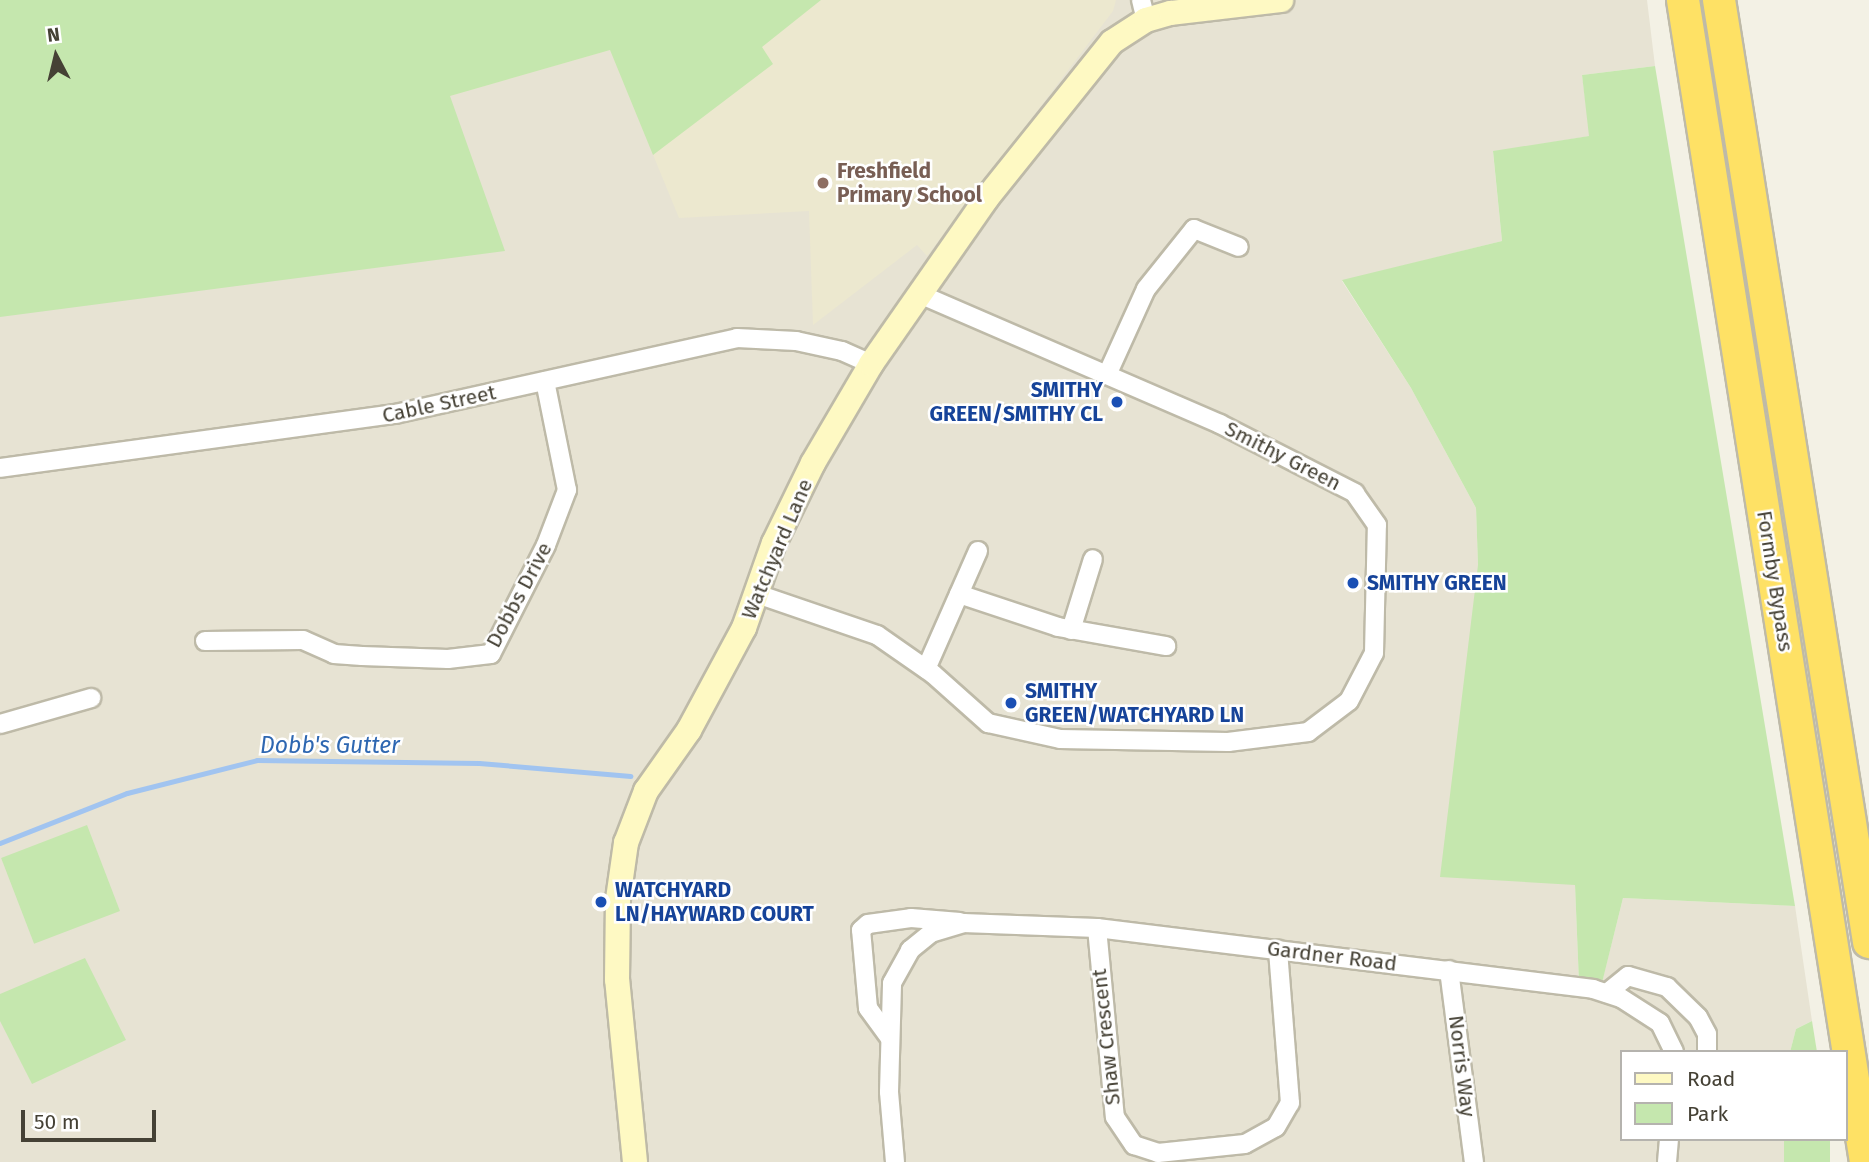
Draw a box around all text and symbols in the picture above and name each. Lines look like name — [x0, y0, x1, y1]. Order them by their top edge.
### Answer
north arrow — [21, 21, 91, 91]
text: N — [46, 22, 61, 47]
place label: Freshfield Primary School — [837, 158, 982, 208]
marker: Freshfield Primary School — [815, 175, 831, 191]
place label: SMITHY GREEN/SMITHY CL — [929, 377, 1103, 427]
street label: Cable Street — [380, 380, 498, 428]
marker: SMITHY GREEN/SMITHY CL — [1109, 394, 1125, 410]
street label: Smithy Green — [1221, 416, 1345, 496]
street label: Watchyard Lane — [736, 475, 818, 623]
street label: Formby Bypass — [1751, 509, 1799, 653]
street label: Dobbs Drive — [481, 538, 557, 652]
place label: SMITHY GREEN — [1367, 570, 1507, 596]
marker: SMITHY GREEN — [1345, 575, 1361, 591]
place label: SMITHY GREEN/WATCHYARD LN — [1025, 678, 1244, 728]
marker: SMITHY GREEN/WATCHYARD LN — [1003, 695, 1019, 711]
water label: Dobb's Gutter — [260, 731, 400, 759]
place label: WATCHYARD LN/HAYWARD COURT — [615, 877, 814, 927]
marker: WATCHYARD LN/HAYWARD COURT — [593, 894, 609, 910]
street label: Gardner Road — [1266, 936, 1398, 976]
street label: Shaw Crescent — [1086, 968, 1126, 1106]
street label: Norris Way — [1443, 1014, 1481, 1118]
legend — [1620, 1050, 1848, 1141]
text: Road — [1687, 1066, 1735, 1092]
scale bar — [24, 1096, 159, 1140]
text: Park — [1687, 1101, 1728, 1127]
text: 50 m — [34, 1109, 80, 1135]

